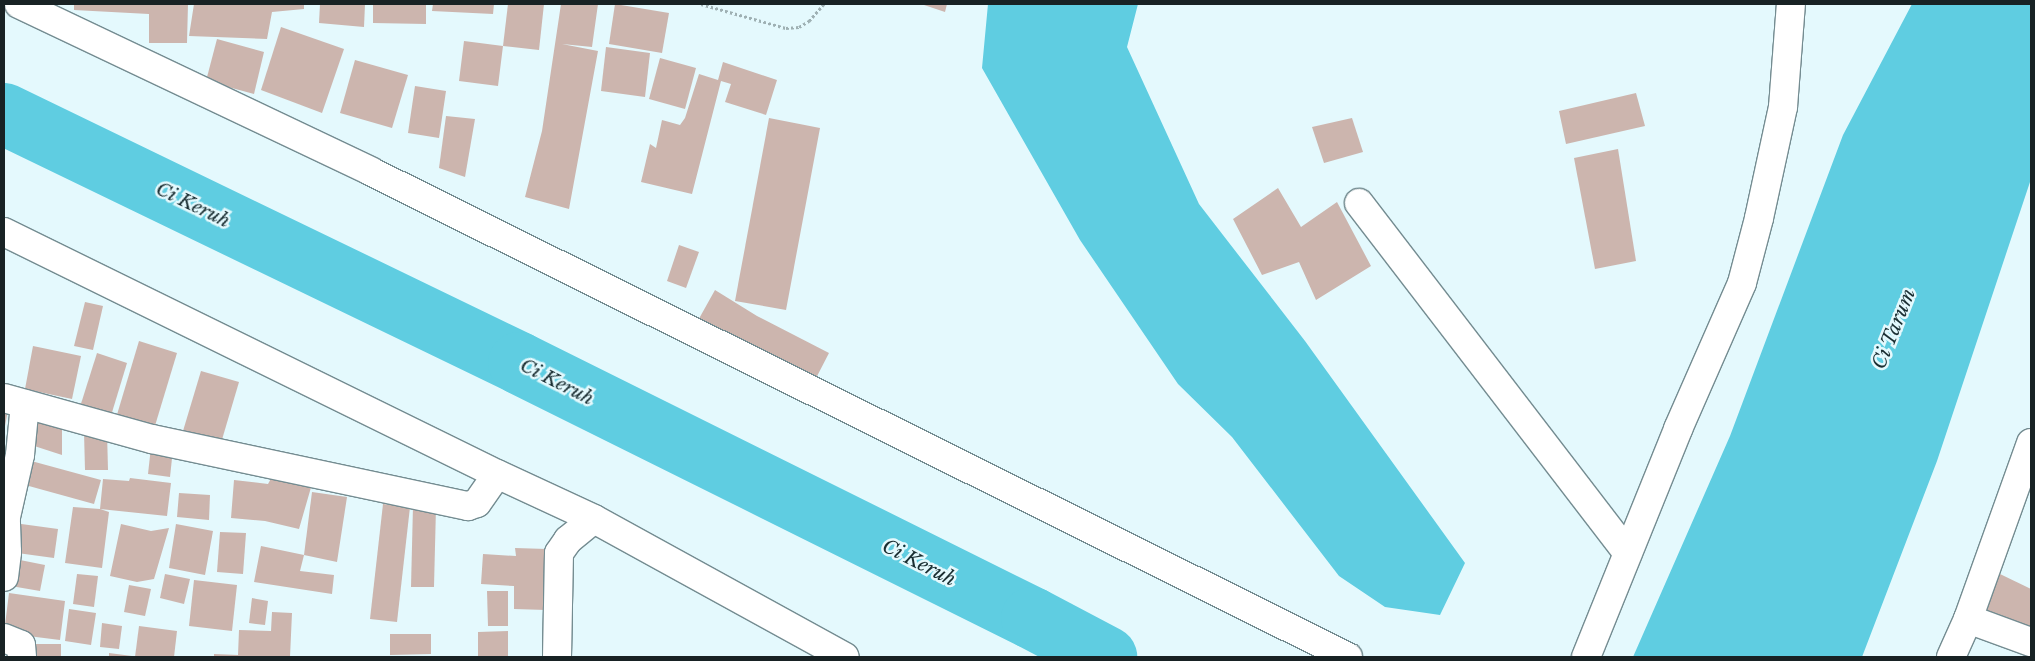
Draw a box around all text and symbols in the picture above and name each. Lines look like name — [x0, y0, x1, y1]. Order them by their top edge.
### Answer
water label: Ci Keruh — [152, 177, 234, 233]
water label: Ci Tarum — [1867, 285, 1921, 373]
water label: Ci Keruh — [516, 354, 598, 410]
water label: Ci Keruh — [878, 535, 960, 591]

